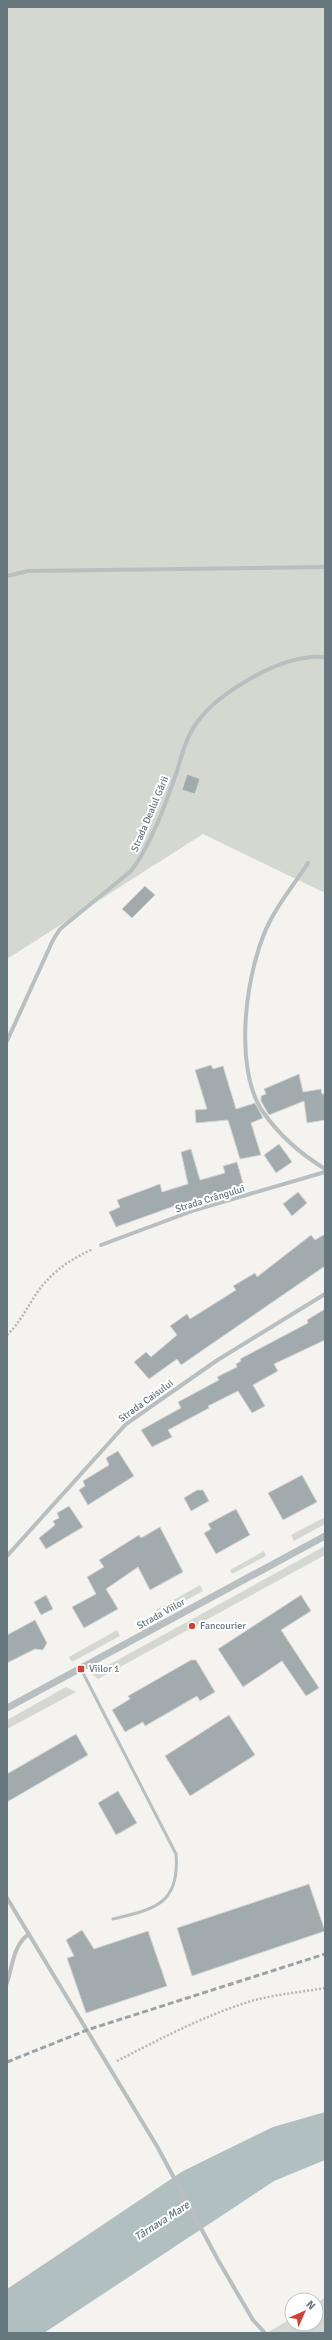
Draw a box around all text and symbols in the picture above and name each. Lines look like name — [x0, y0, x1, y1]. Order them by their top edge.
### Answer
street label: Strada Dealul Gării — [129, 774, 171, 854]
street label: Strada Crângului — [174, 1183, 246, 1215]
street label: Strada Caisului — [116, 1377, 176, 1425]
street label: Strada Viilor — [135, 1596, 187, 1632]
place label: Fancourier — [200, 1620, 246, 1632]
marker: Fancourier — [187, 1621, 197, 1631]
place label: Viilor 1 — [89, 1663, 119, 1675]
marker: Viilor 1 — [76, 1664, 86, 1674]
water label: Târnava Mare — [132, 2198, 192, 2244]
north arrow — [284, 2292, 324, 2332]
text: N — [303, 2298, 318, 2313]

